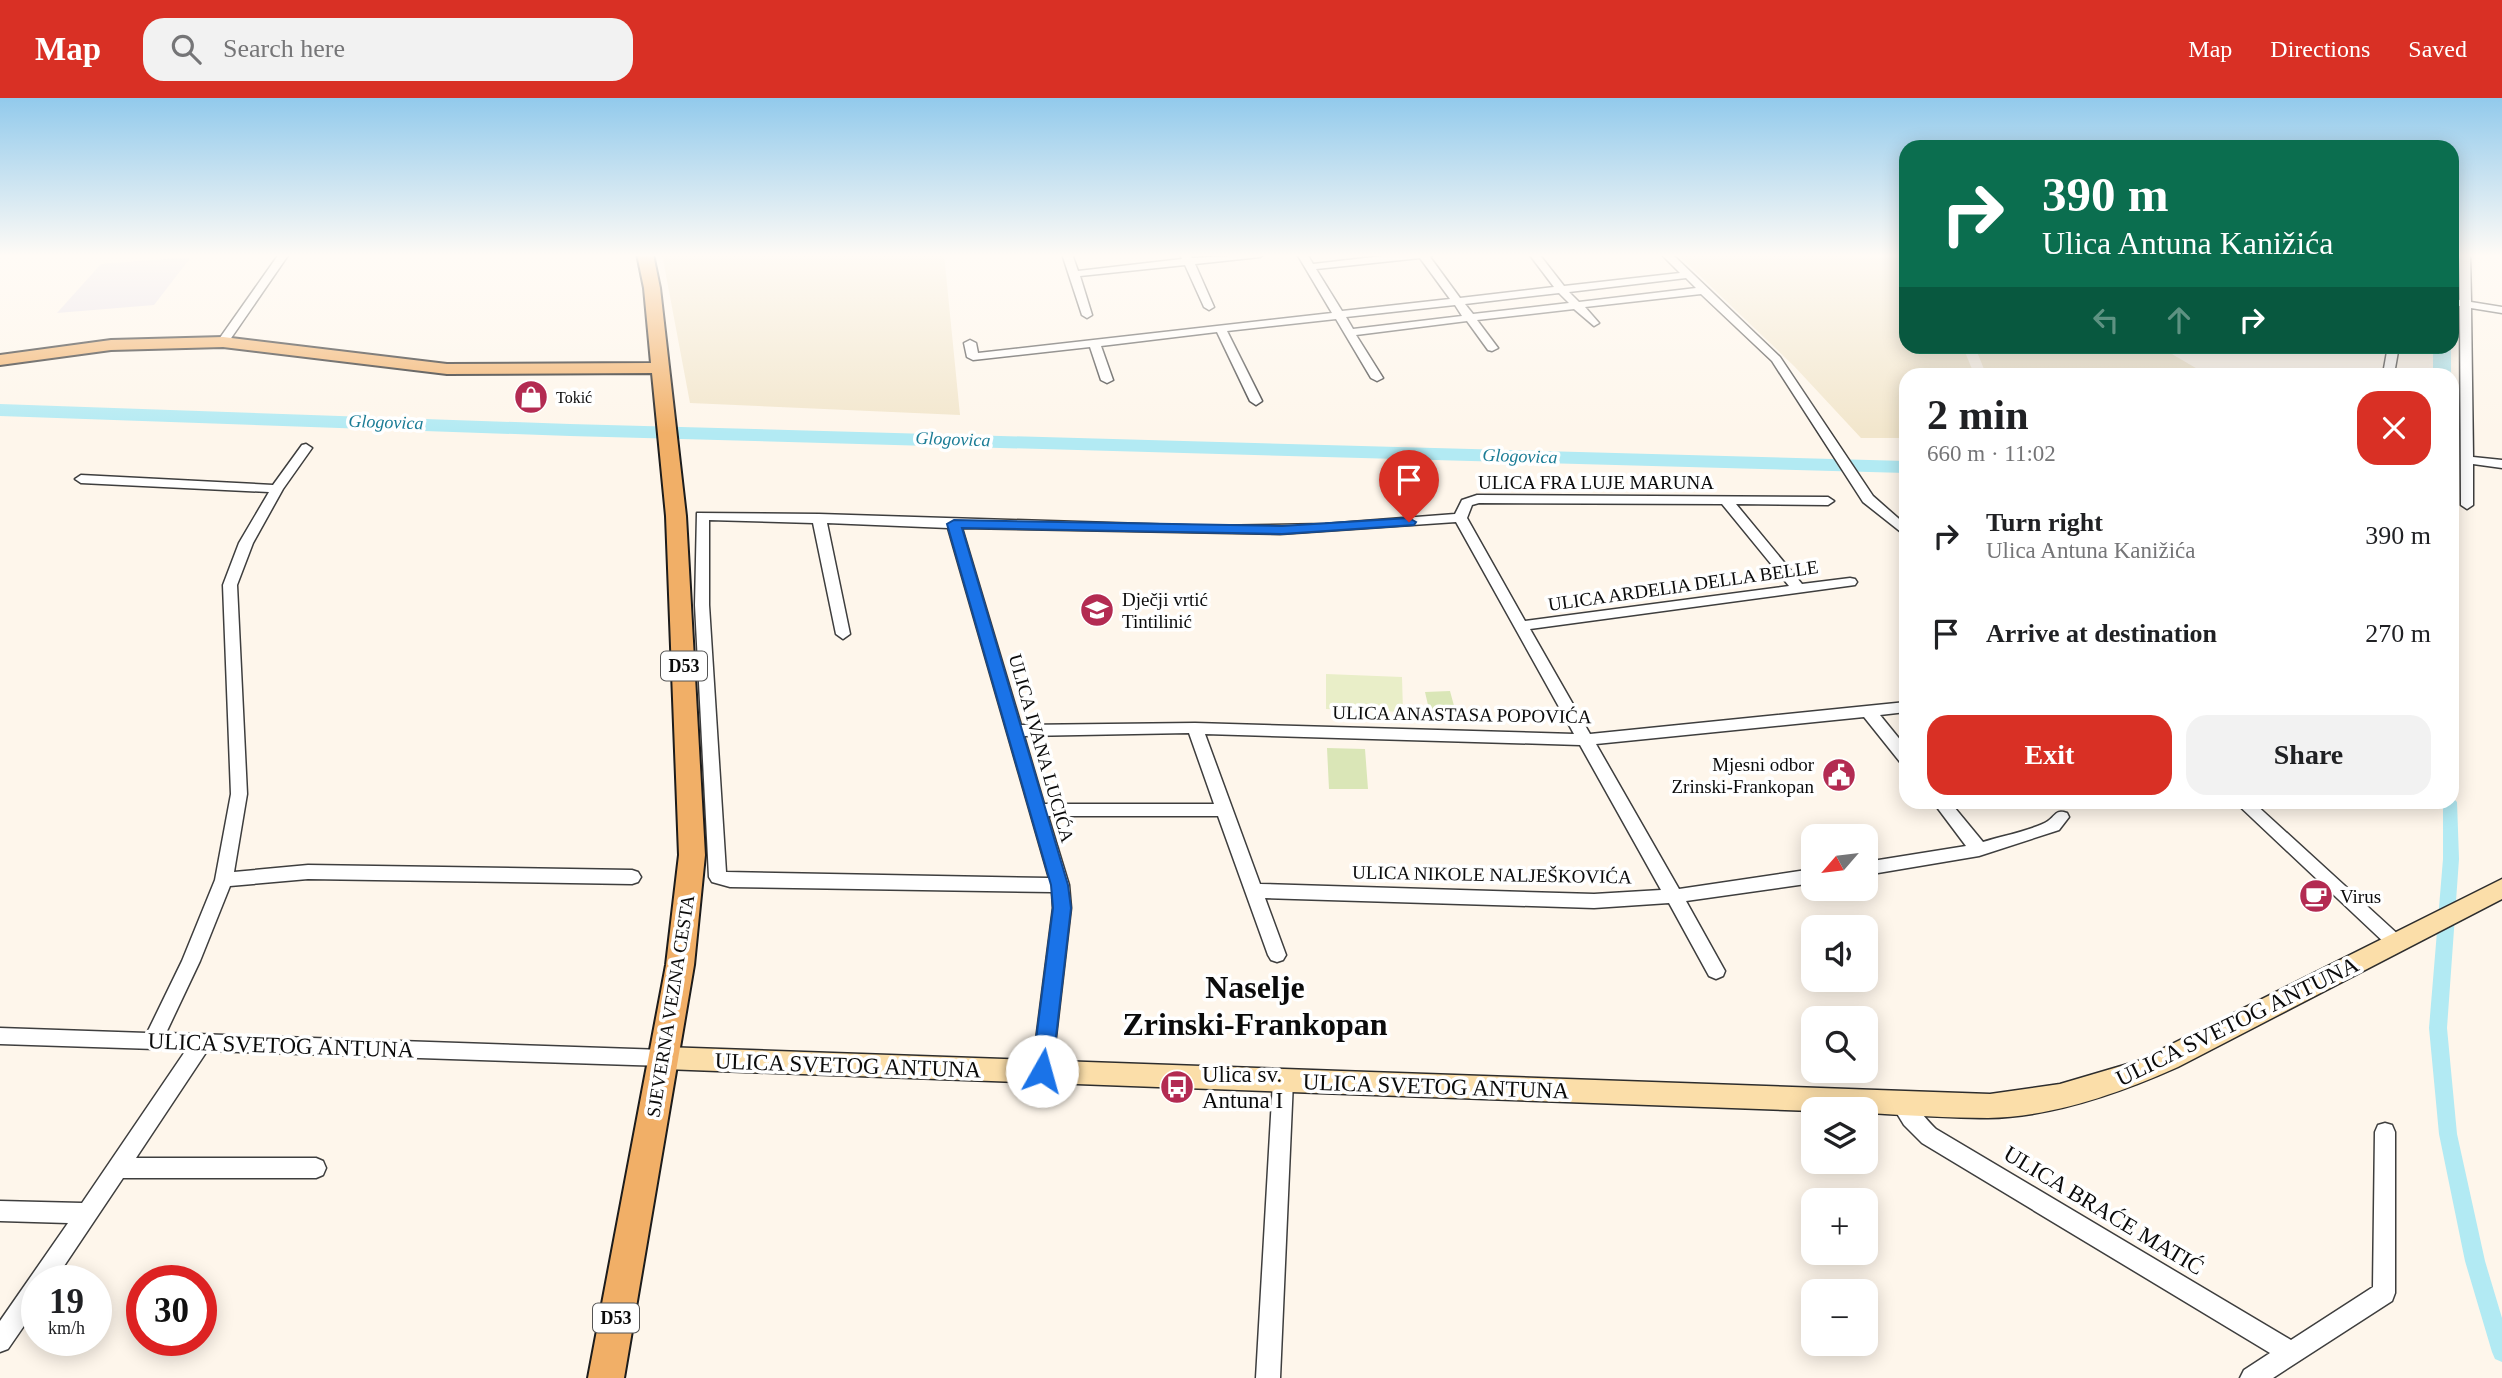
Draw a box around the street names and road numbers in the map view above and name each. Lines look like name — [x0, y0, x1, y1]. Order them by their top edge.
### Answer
street label: ULICA FRA LUJE MARUNA — [1478, 472, 1714, 493]
street label: ULICA ARDELIA DELLA BELLE — [1547, 556, 1820, 615]
road number: D53 — [661, 652, 707, 680]
street label: ULICA IVANA LUCIĆA — [1005, 652, 1079, 845]
street label: ULICA ANASTASA POPOVIĆA — [1332, 702, 1592, 727]
street label: ULICA NIKOLE NALJEŠKOVIĆA — [1352, 862, 1632, 887]
street label: SJEVERNA VEZNA CESTA — [643, 893, 699, 1119]
street label: ULICA SVETOG ANTUNA — [2112, 952, 2363, 1091]
street label: ULICA SVETOG ANTUNA — [147, 1028, 415, 1063]
street label: ULICA SVETOG ANTUNA — [714, 1048, 982, 1083]
street label: ULICA SVETOG ANTUNA — [1302, 1069, 1570, 1104]
street label: ULICA BRAĆE MATIĆ — [1999, 1140, 2209, 1280]
road number: D53 — [593, 1303, 639, 1332]

